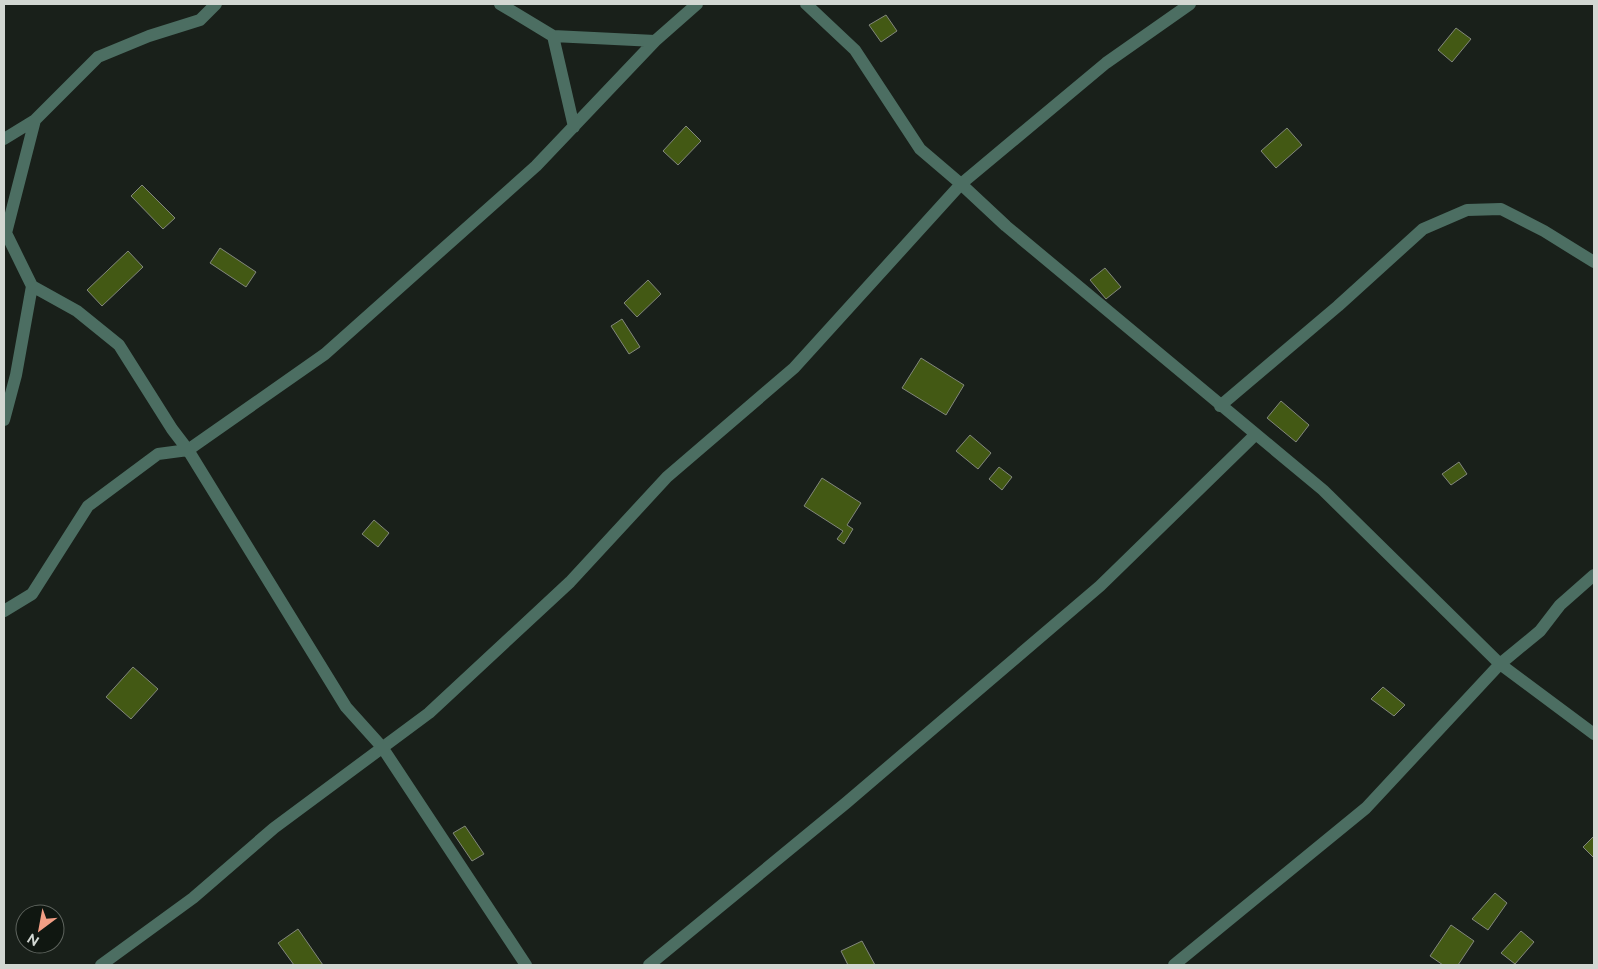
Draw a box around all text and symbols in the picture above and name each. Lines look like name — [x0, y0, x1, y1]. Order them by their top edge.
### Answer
north arrow — [15, 904, 65, 954]
text: N — [24, 930, 42, 950]

